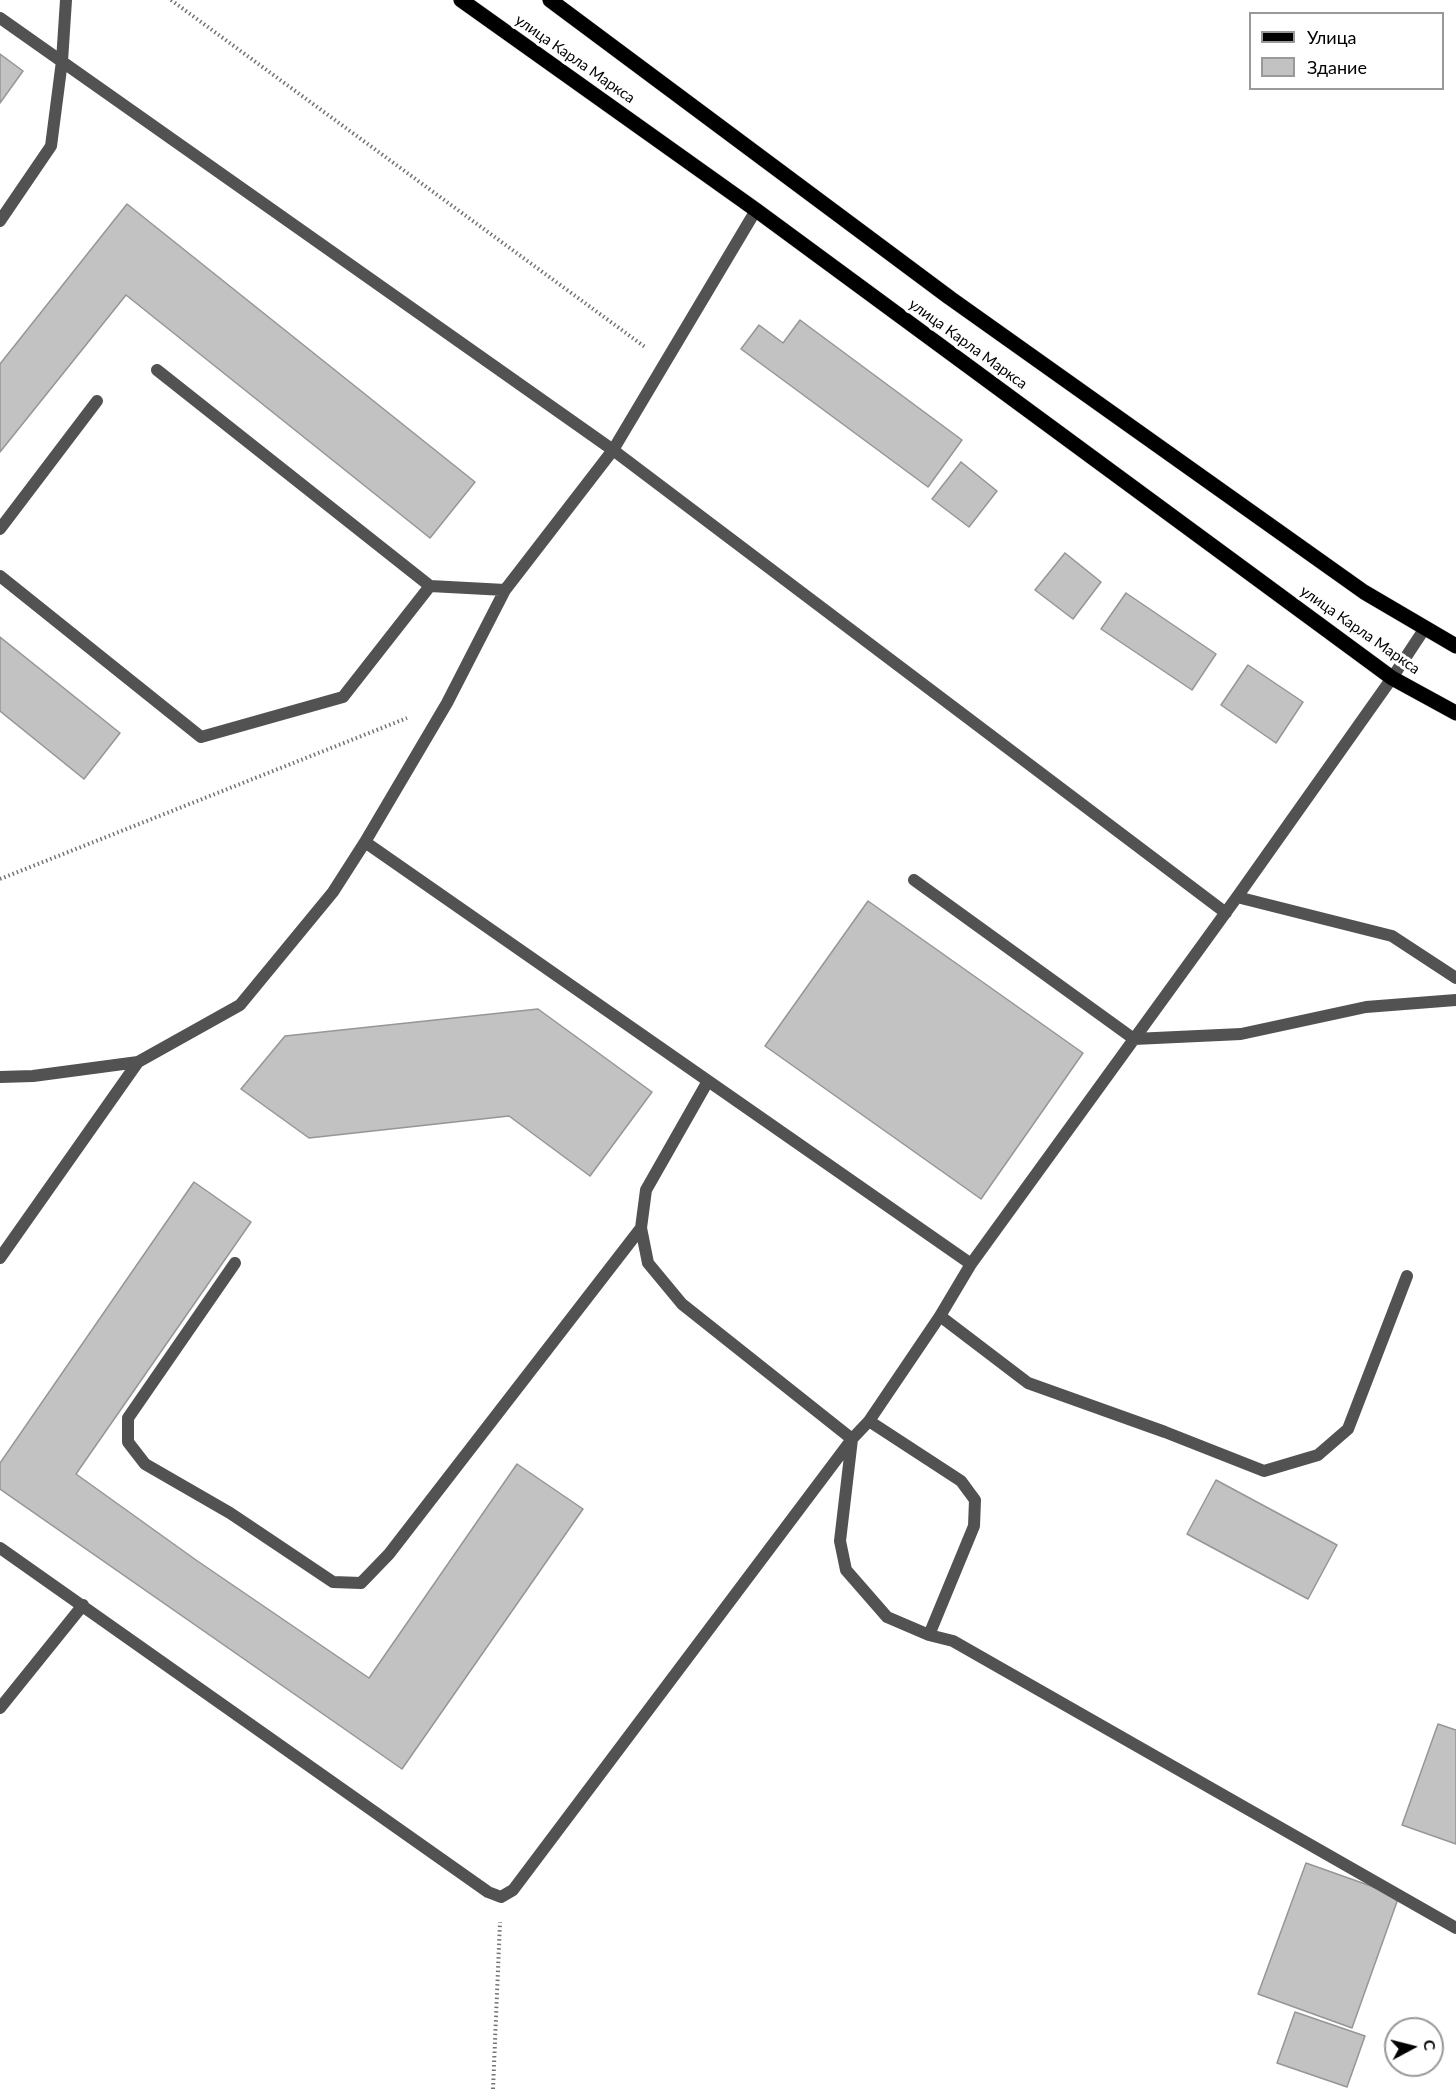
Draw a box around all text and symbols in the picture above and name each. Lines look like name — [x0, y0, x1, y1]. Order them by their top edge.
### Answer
street label: улица Карла Маркса — [512, 11, 638, 107]
legend — [1249, 12, 1444, 90]
text: Улица — [1307, 26, 1357, 48]
text: Здание — [1307, 56, 1367, 78]
street label: улица Карла Маркса — [905, 295, 1031, 393]
street label: улица Карла Маркса — [1297, 582, 1423, 678]
north arrow — [1384, 2017, 1444, 2077]
text: С — [1420, 2039, 1440, 2051]

